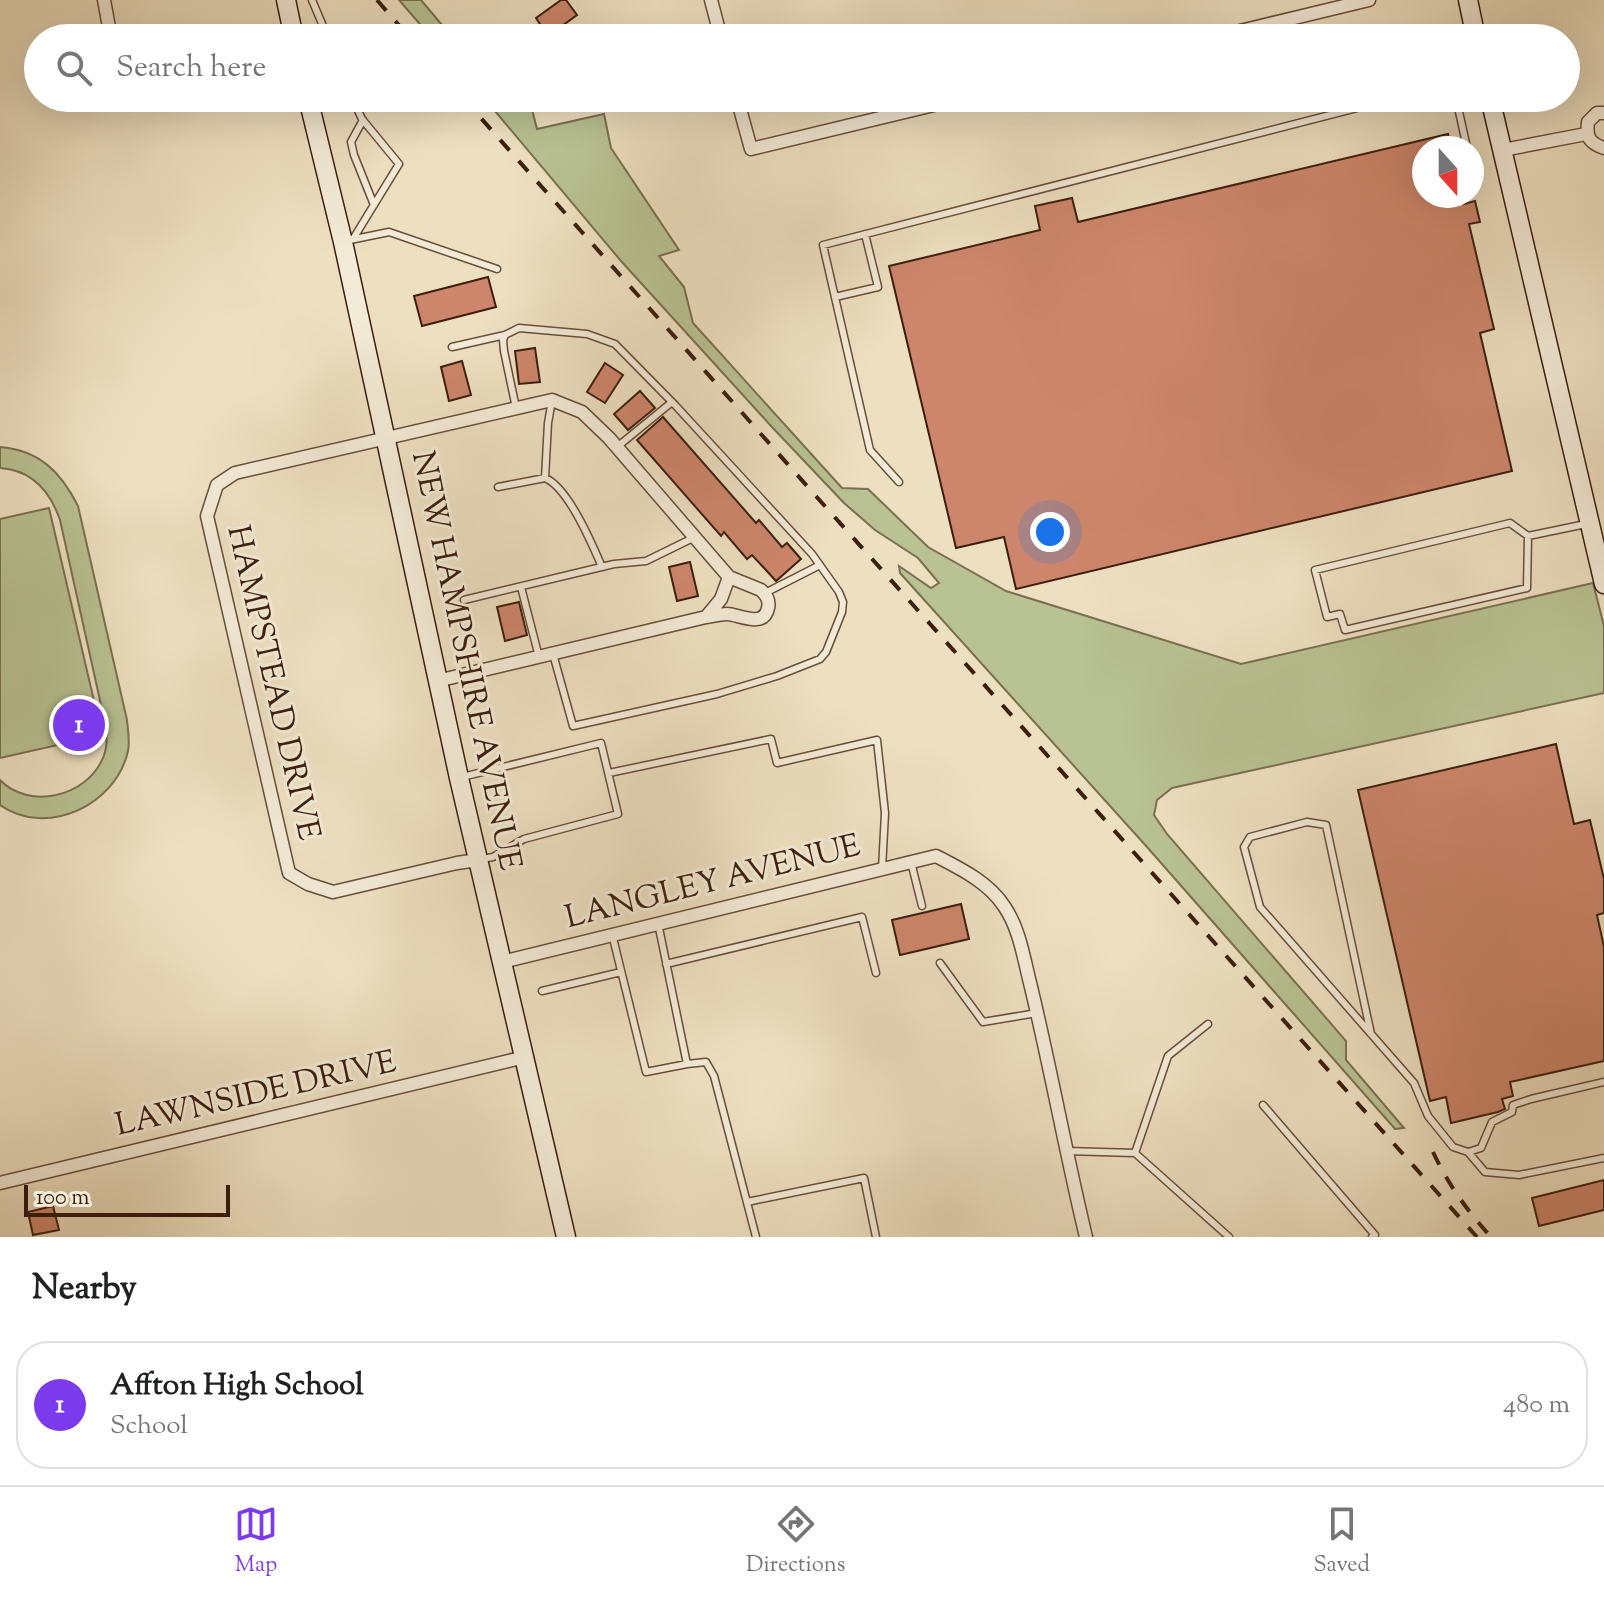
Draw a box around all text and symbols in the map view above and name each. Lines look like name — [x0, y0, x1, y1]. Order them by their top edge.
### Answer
search box — [24, 24, 1580, 112]
icon: search — [52, 46, 96, 90]
text: Search here — [116, 47, 266, 90]
north arrow — [1412, 136, 1484, 208]
street label: NEW HAMPSHIRE AVENUE — [398, 447, 532, 875]
your location — [1030, 512, 1070, 552]
street label: HAMPSTEAD DRIVE — [213, 521, 331, 845]
pin: 1 — [53, 695, 105, 755]
street label: LANGLEY AVENUE — [561, 824, 865, 942]
street label: LAWNSIDE DRIVE — [111, 1040, 401, 1150]
scale bar — [24, 1181, 230, 1217]
text: 100 m — [36, 1183, 89, 1215]
text: Nearby — [32, 1265, 137, 1314]
text: Affton High School — [110, 1365, 364, 1408]
text: 1 — [56, 1387, 64, 1424]
text: 480 m — [1503, 1387, 1570, 1424]
text: School — [110, 1408, 188, 1445]
tab: Map — [234, 1502, 278, 1582]
tab: Directions — [746, 1502, 845, 1582]
tab: Saved — [1313, 1502, 1370, 1582]

